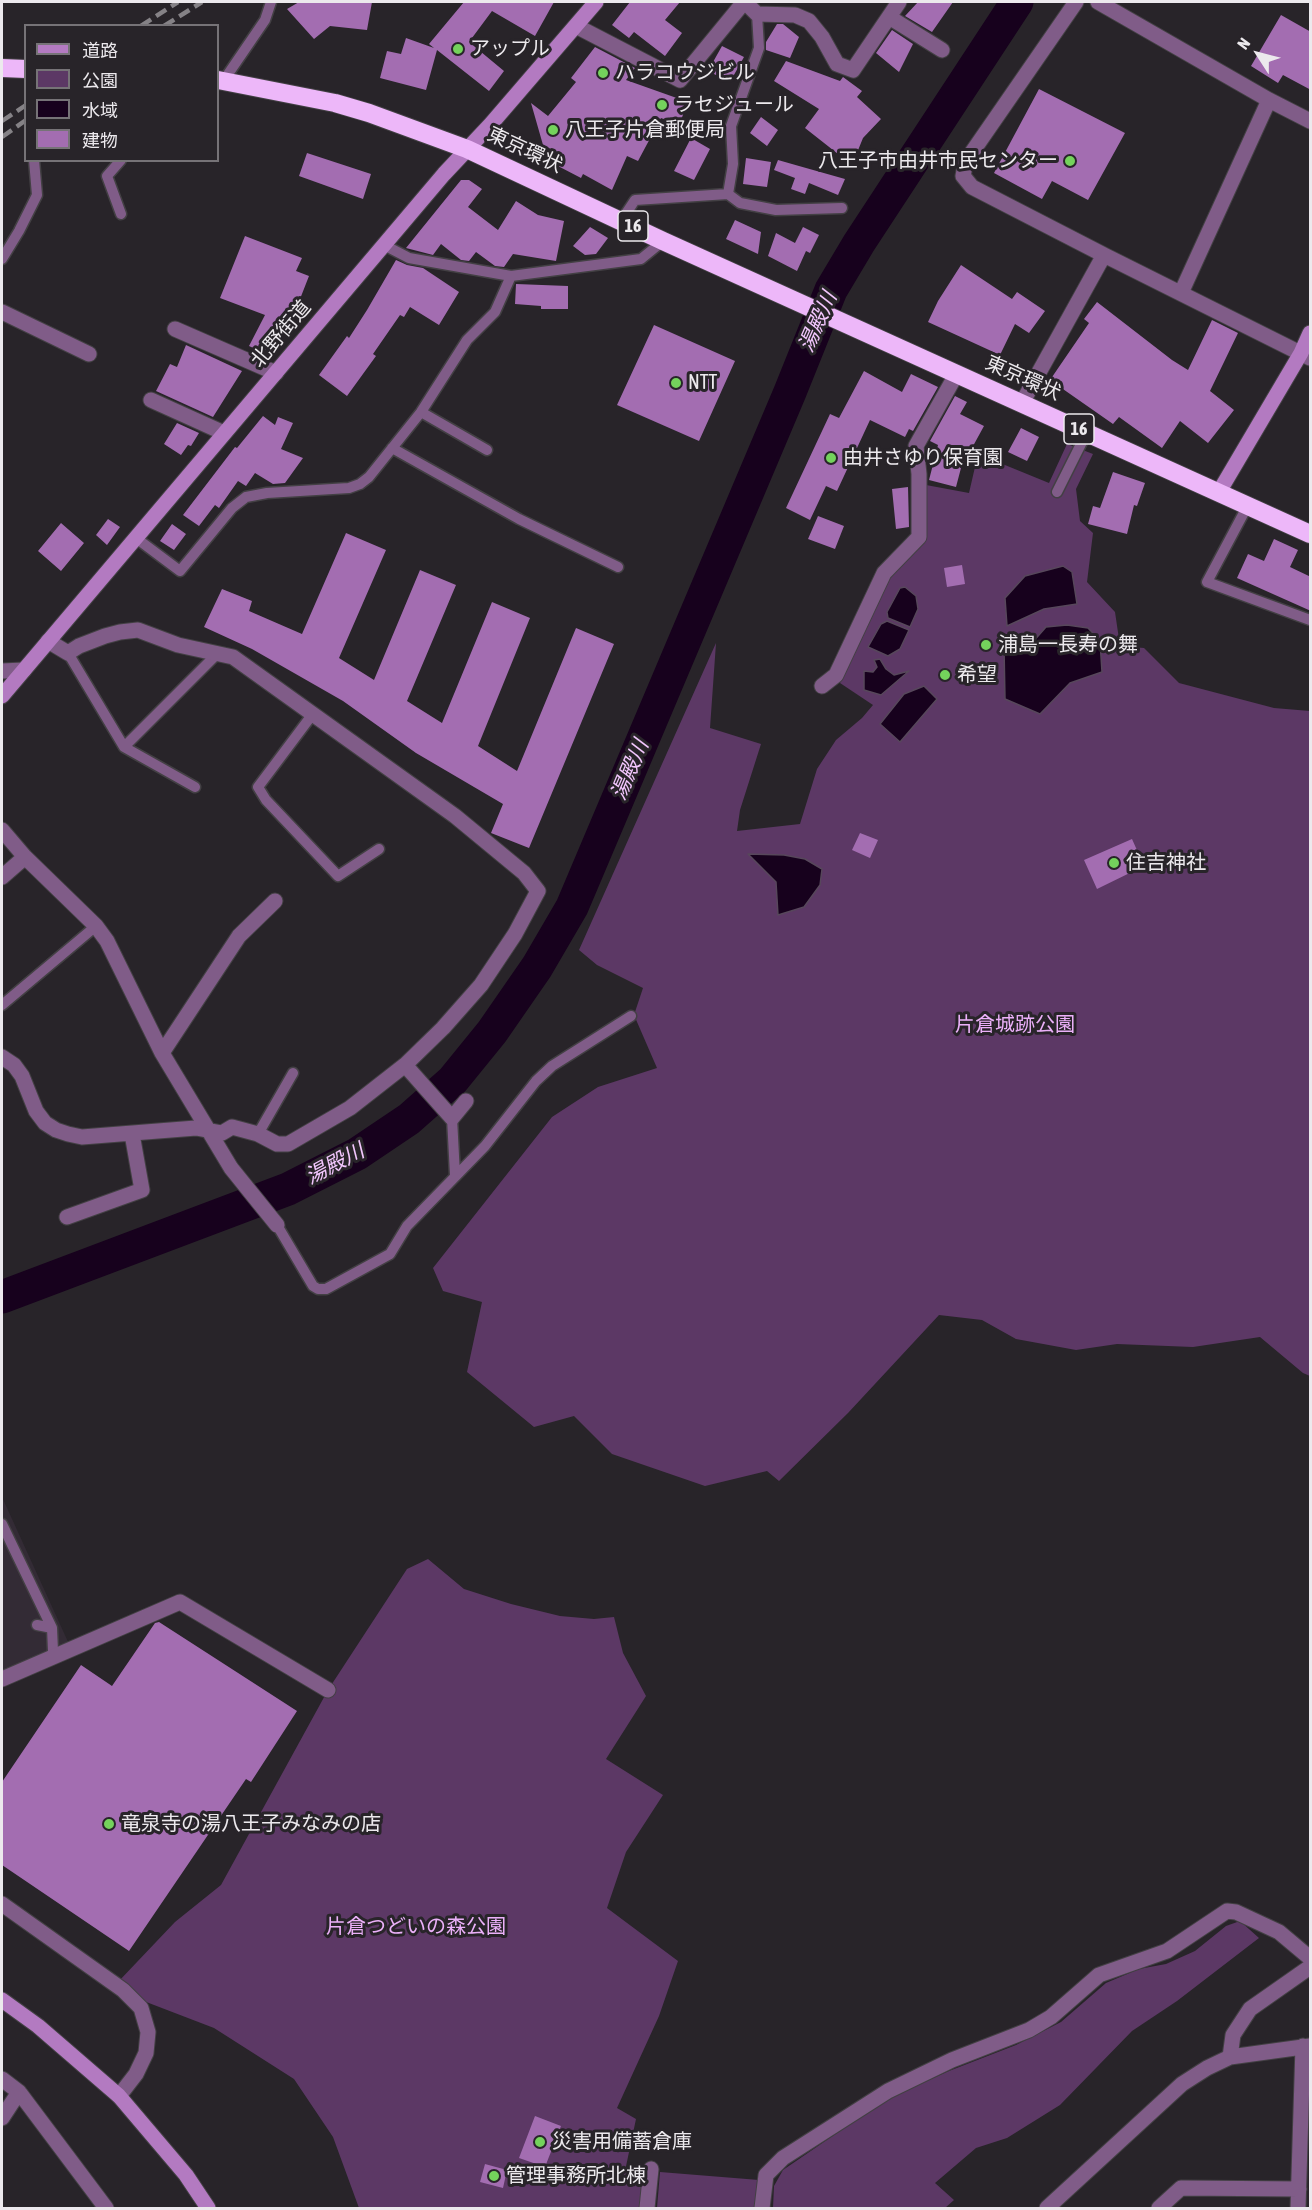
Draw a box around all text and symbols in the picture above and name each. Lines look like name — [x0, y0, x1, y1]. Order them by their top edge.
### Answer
legend — [24, 24, 219, 162]
north arrow — [1228, 24, 1288, 84]
text: N — [1233, 34, 1253, 53]
place label: アップル — [470, 37, 550, 61]
text: 道路 — [82, 40, 118, 61]
marker: アップル — [451, 42, 465, 56]
place label: ハラコウジビル — [615, 61, 755, 85]
marker: ハラコウジビル — [596, 66, 610, 80]
text: 公園 — [82, 70, 118, 91]
place label: ラセジュール — [674, 93, 794, 117]
marker: ラセジュール — [655, 98, 669, 112]
text: 水域 — [82, 100, 118, 121]
place label: 八王子片倉郵便局 — [565, 118, 725, 142]
street label: 東京環状 — [484, 122, 566, 178]
marker: 八王子片倉郵便局 — [546, 123, 560, 137]
text: 建物 — [82, 130, 118, 151]
place label: 八王子市由井市民センター — [818, 149, 1058, 173]
marker: 八王子市由井市民センター — [1063, 154, 1077, 168]
road number: 16 — [618, 211, 648, 241]
water label: 湯殿川 — [794, 288, 842, 356]
street label: 北野街道 — [246, 296, 316, 372]
street label: 東京環状 — [982, 351, 1064, 405]
place label: NTT — [688, 371, 717, 395]
marker: NTT — [669, 376, 683, 390]
road number: 16 — [1064, 414, 1094, 444]
place label: 由井さゆり保育園 — [843, 446, 1003, 470]
marker: 由井さゆり保育園 — [824, 451, 838, 465]
place label: 浦島一長寿の舞 — [998, 633, 1138, 657]
marker: 浦島一長寿の舞 — [979, 638, 993, 652]
place label: 希望 — [957, 663, 997, 687]
marker: 希望 — [938, 668, 952, 682]
water label: 湯殿川 — [606, 736, 654, 804]
place label: 住吉神社 — [1126, 851, 1206, 875]
marker: 住吉神社 — [1107, 856, 1121, 870]
park label: 片倉城跡公園 — [955, 1013, 1075, 1037]
water label: 湯殿川 — [301, 1138, 369, 1190]
place label: 竜泉寺の湯八王子みなみの店 — [121, 1812, 381, 1836]
marker: 竜泉寺の湯八王子みなみの店 — [102, 1817, 116, 1831]
park label: 片倉つどいの森公園 — [326, 1915, 506, 1939]
place label: 災害用備蓄倉庫 — [552, 2130, 692, 2154]
marker: 災害用備蓄倉庫 — [533, 2135, 547, 2149]
place label: 管理事務所北棟 — [506, 2164, 646, 2188]
marker: 管理事務所北棟 — [487, 2169, 501, 2183]

